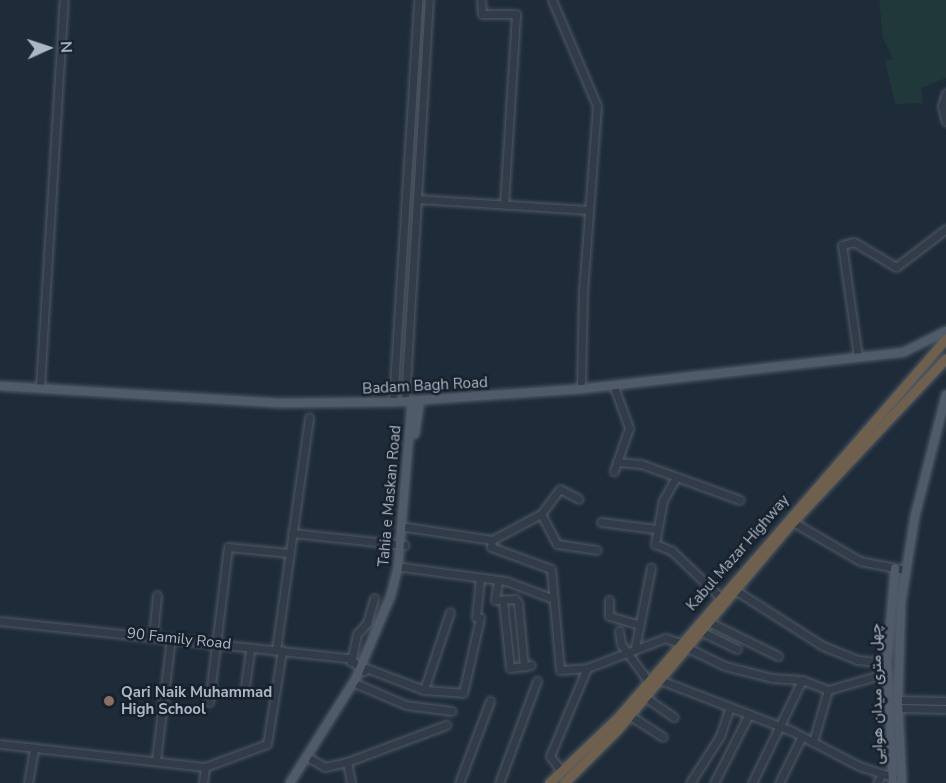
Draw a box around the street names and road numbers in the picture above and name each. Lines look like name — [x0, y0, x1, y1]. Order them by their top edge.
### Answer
street label: Badam Bagh Road — [362, 374, 488, 398]
street label: Tahia e Maskan Road — [375, 424, 405, 568]
street label: Kabul Mazar Highway — [683, 491, 793, 615]
street label: چهل متری میدان هوایی — [867, 623, 887, 765]
street label: 90 Family Road — [126, 625, 232, 653]

